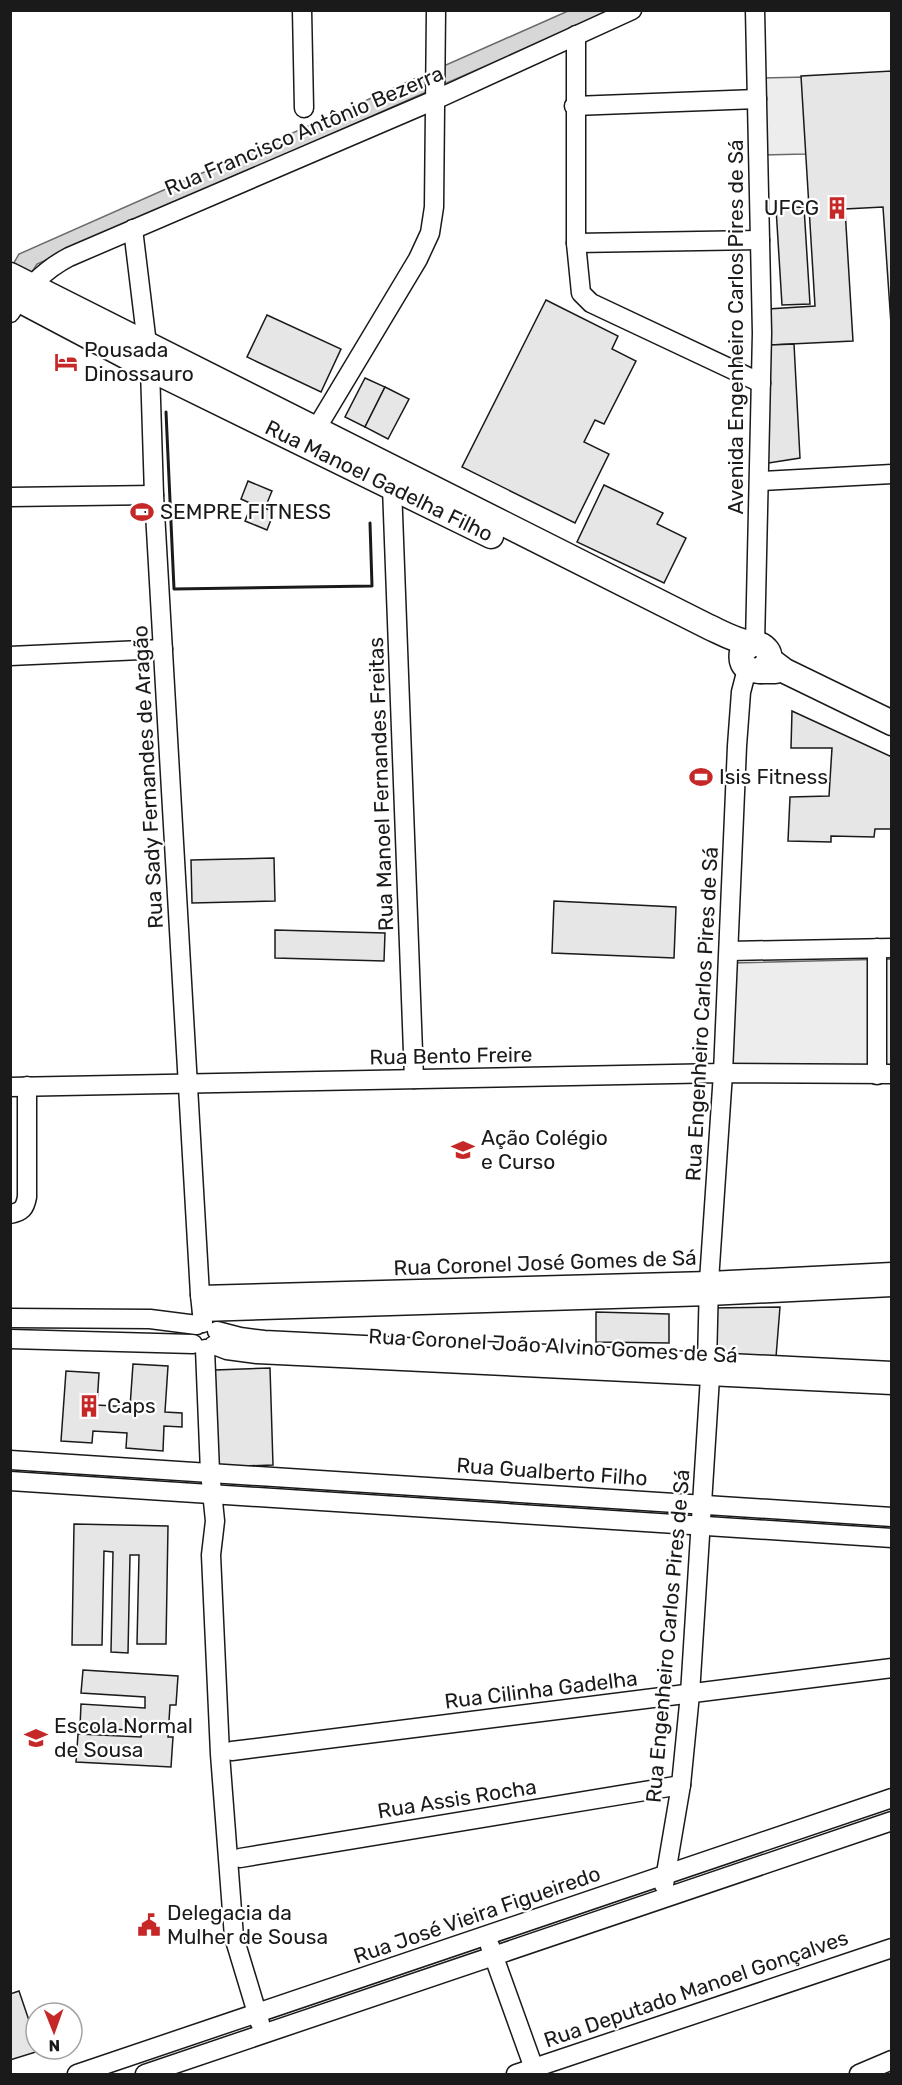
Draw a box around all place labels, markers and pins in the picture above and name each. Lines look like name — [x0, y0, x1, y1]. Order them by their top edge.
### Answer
place label: UFCG — [764, 195, 819, 220]
building icon: UFCG — [824, 195, 850, 221]
place label: Pousada Dinossauro — [84, 337, 194, 386]
hotel icon: Pousada Dinossauro — [53, 349, 79, 375]
sports icon: SEMPRE FITNESS — [129, 499, 155, 525]
place label: SEMPRE FITNESS — [160, 499, 331, 524]
sports icon: Isis Fitness — [688, 764, 714, 790]
place label: Isis Fitness — [719, 764, 828, 789]
place label: Ação Colégio e Curso — [481, 1125, 608, 1174]
school or university icon: Ação Colégio e Curso — [450, 1137, 476, 1163]
building icon: Caps — [76, 1393, 102, 1419]
place label: Caps — [107, 1393, 156, 1418]
place label: Escola Normal de Sousa — [54, 1713, 193, 1762]
school or university icon: Escola Normal de Sousa — [23, 1725, 49, 1751]
place label: Delegacia da Mulher de Sousa — [167, 1900, 328, 1949]
public building icon: Delegacia da Mulher de Sousa — [136, 1912, 162, 1938]

